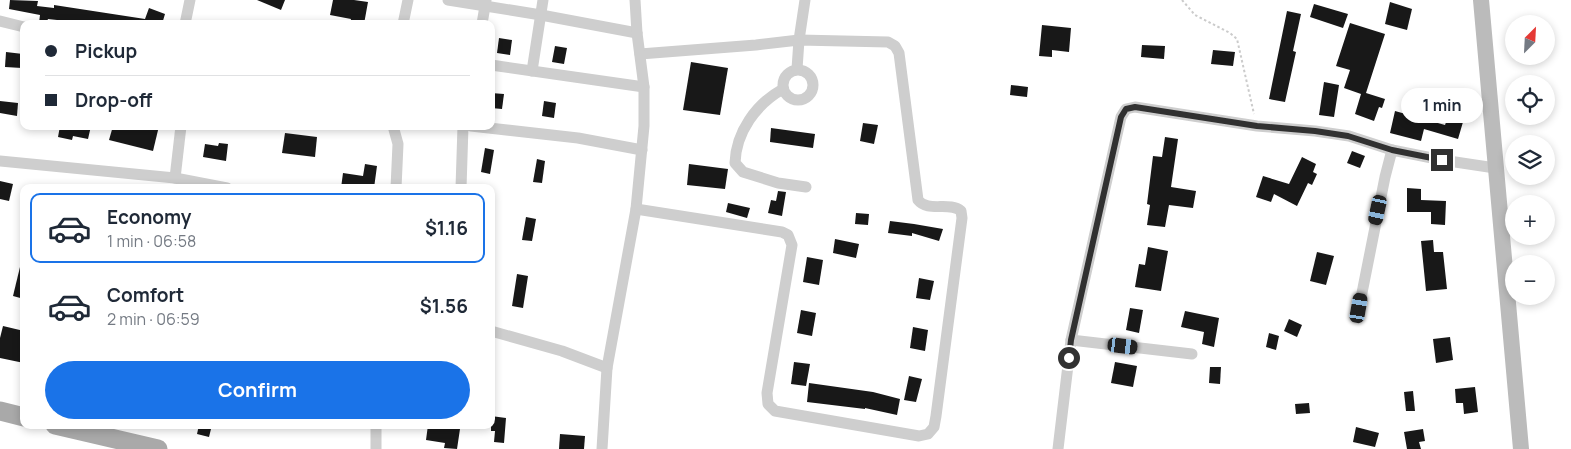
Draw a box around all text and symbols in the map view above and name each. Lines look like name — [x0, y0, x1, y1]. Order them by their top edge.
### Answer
north arrow — [1505, 15, 1555, 65]
map controls — [1505, 15, 1555, 305]
text: Pickup — [75, 38, 137, 64]
button: locate — [1505, 75, 1555, 125]
text: Drop-off — [75, 87, 152, 113]
callout: 1 min — [1401, 88, 1483, 122]
text: 1 min — [1422, 94, 1462, 116]
button: layers — [1505, 135, 1555, 185]
route end — [1431, 149, 1453, 171]
car — [1367, 194, 1388, 226]
button: + — [1505, 195, 1555, 245]
text: Economy — [107, 204, 191, 230]
icon: car — [47, 206, 92, 251]
text: $1.16 — [425, 215, 468, 241]
text: 1 min · 06:58 — [107, 230, 196, 252]
button: − — [1505, 255, 1555, 305]
text: Comfort — [107, 282, 184, 308]
icon: car — [47, 284, 92, 329]
car — [1349, 292, 1368, 324]
text: $1.56 — [420, 293, 468, 319]
text: 2 min · 06:59 — [107, 308, 200, 330]
car — [1107, 337, 1138, 355]
route start — [1058, 347, 1080, 369]
button: Confirm — [45, 361, 470, 419]

